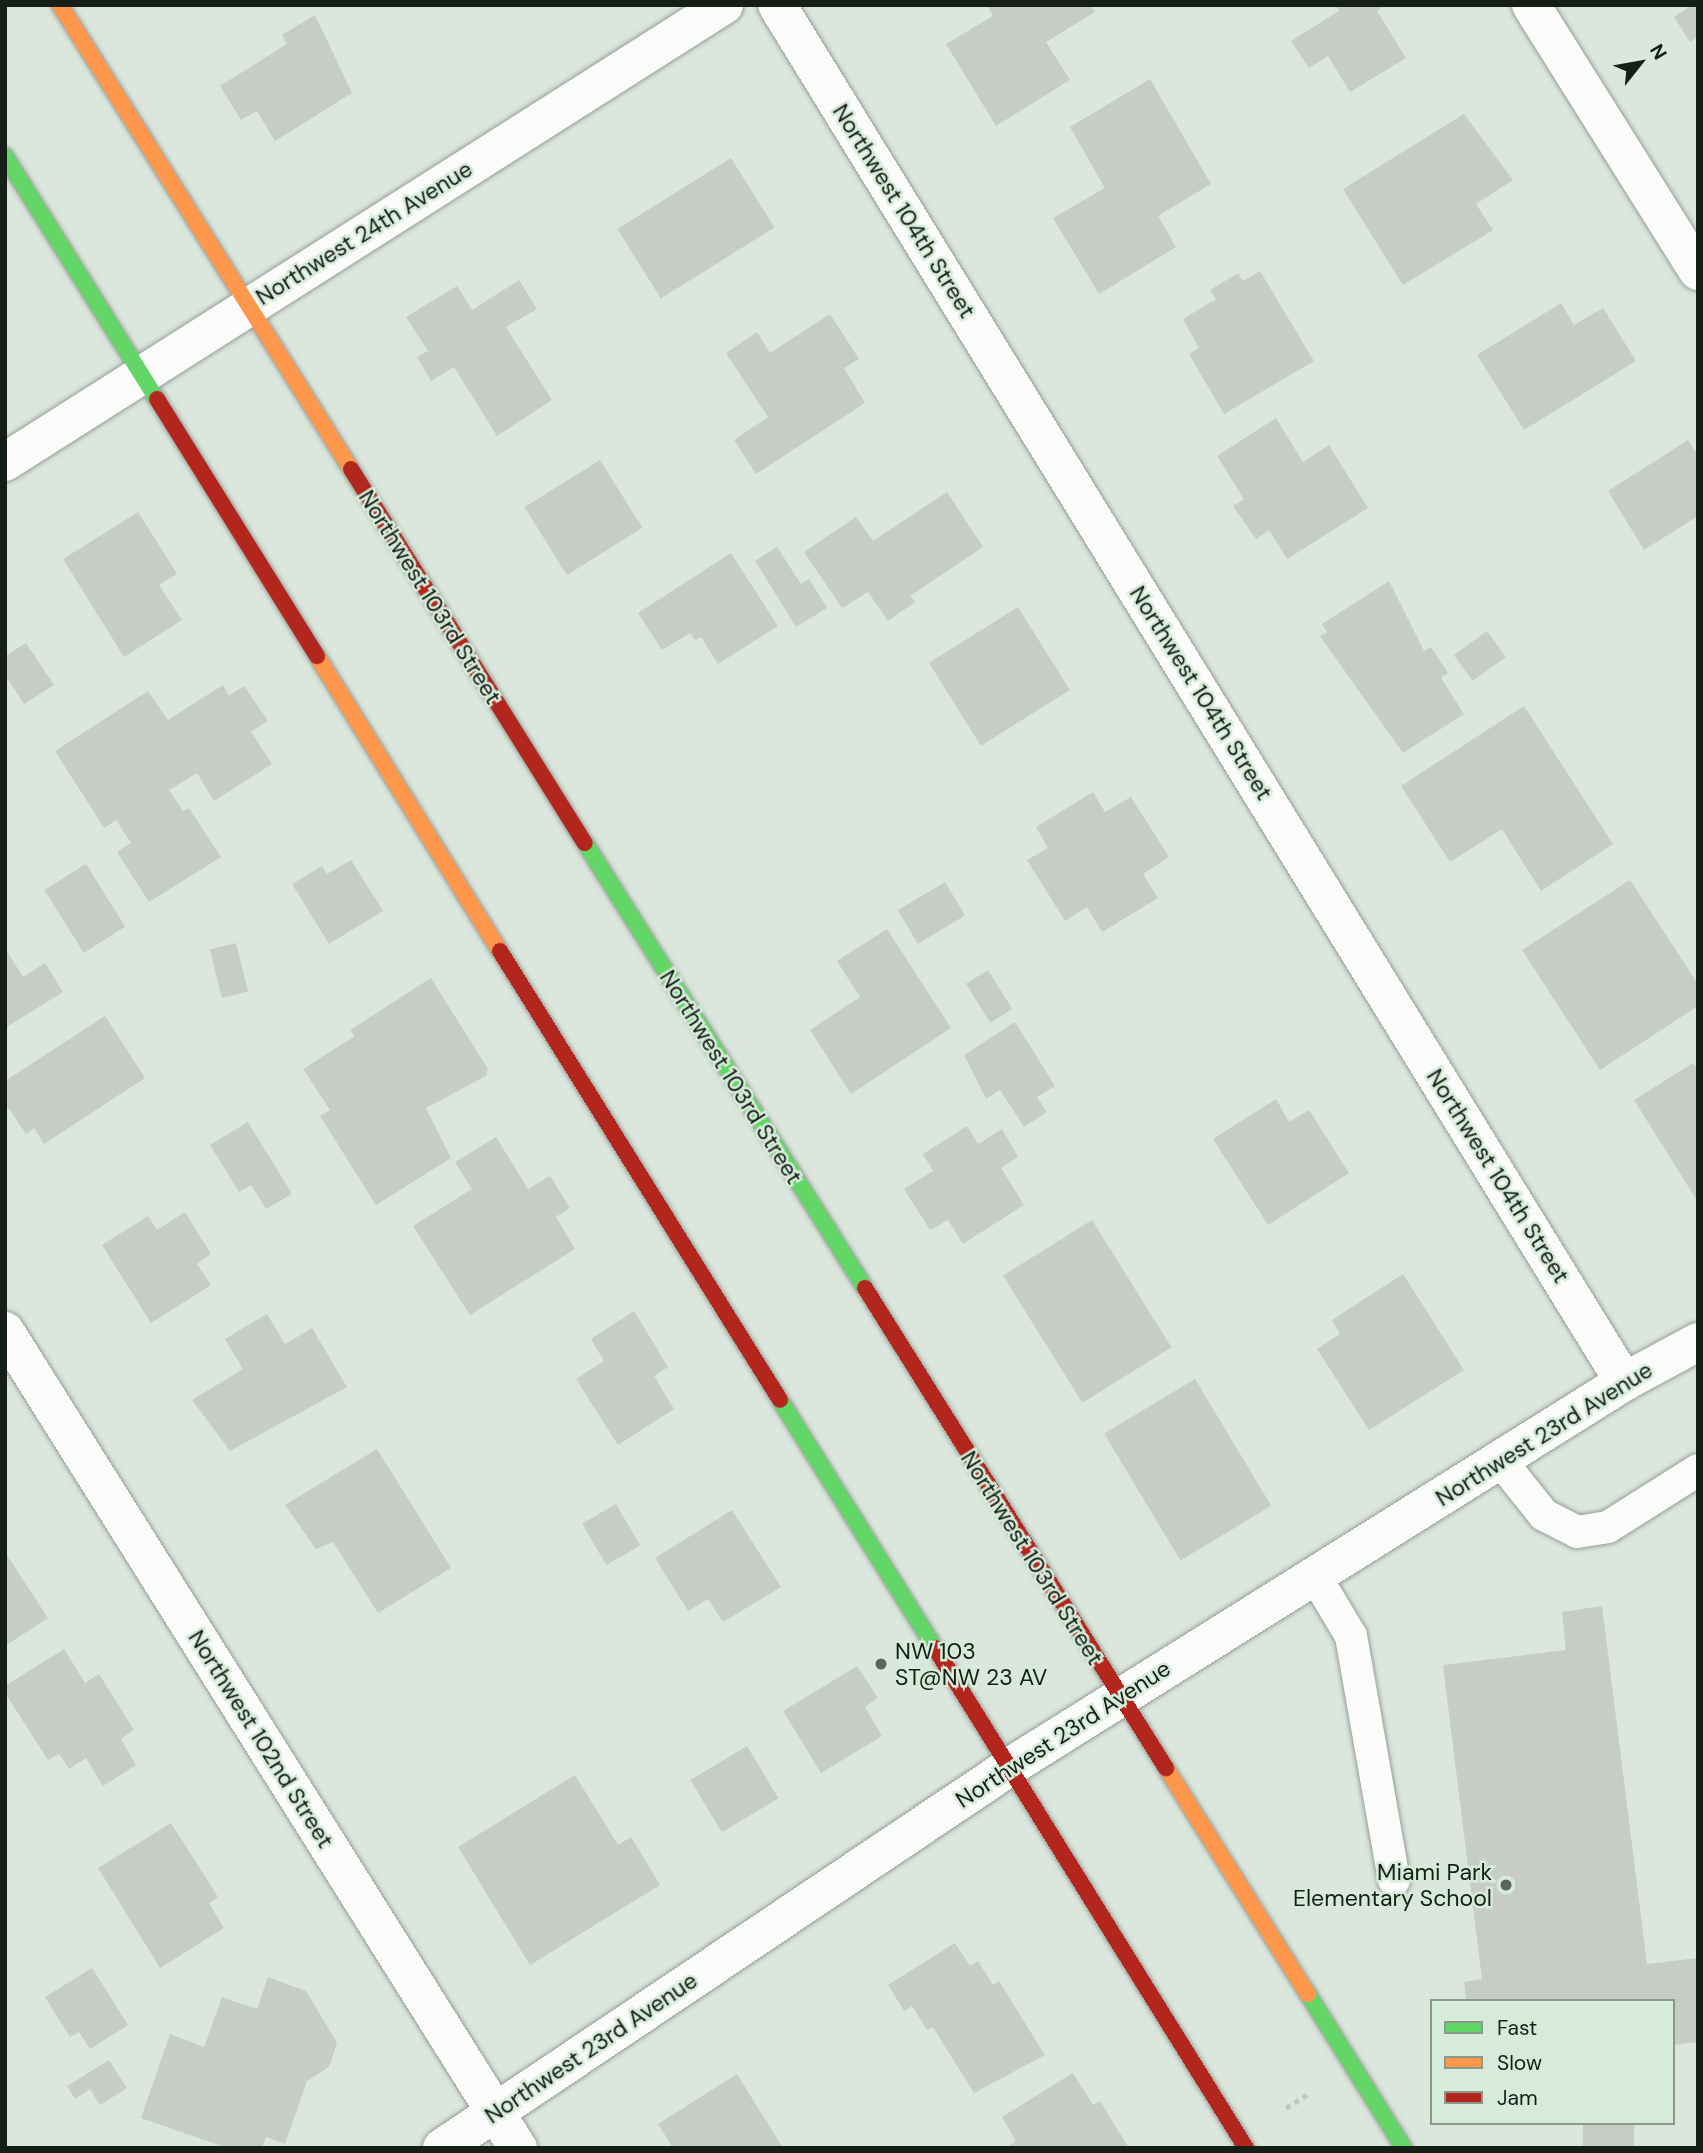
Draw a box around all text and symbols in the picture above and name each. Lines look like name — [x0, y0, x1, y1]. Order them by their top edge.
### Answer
north arrow — [1605, 28, 1675, 98]
text: N — [1644, 40, 1673, 64]
street label: Northwest 104th Street — [827, 99, 981, 323]
street label: Northwest 24th Avenue — [251, 155, 477, 311]
street label: Northwest 103rd Street — [353, 485, 507, 709]
street label: Northwest 104th Street — [1124, 581, 1278, 805]
street label: Northwest 103rd Street — [654, 965, 808, 1189]
street label: Northwest 104th Street — [1421, 1064, 1575, 1288]
street label: Northwest 23rd Avenue — [1431, 1356, 1657, 1512]
street label: Northwest 103rd Street — [955, 1446, 1109, 1670]
street label: Northwest 102nd Street — [183, 1625, 339, 1853]
place label: NW 103 ST@NW 23 AV — [895, 1637, 1047, 1691]
street label: Northwest 23rd Avenue — [951, 1654, 1175, 1814]
marker: NW 103 ST@NW 23 AV — [873, 1656, 889, 1672]
place label: Miami Park Elementary School — [1293, 1858, 1492, 1912]
marker: Miami Park Elementary School — [1498, 1877, 1514, 1893]
street label: Northwest 23rd Avenue — [480, 1967, 702, 2129]
legend — [1430, 1999, 1675, 2125]
text: Fast — [1497, 2014, 1537, 2042]
text: Slow — [1497, 2049, 1542, 2077]
text: Jam — [1497, 2084, 1538, 2112]

